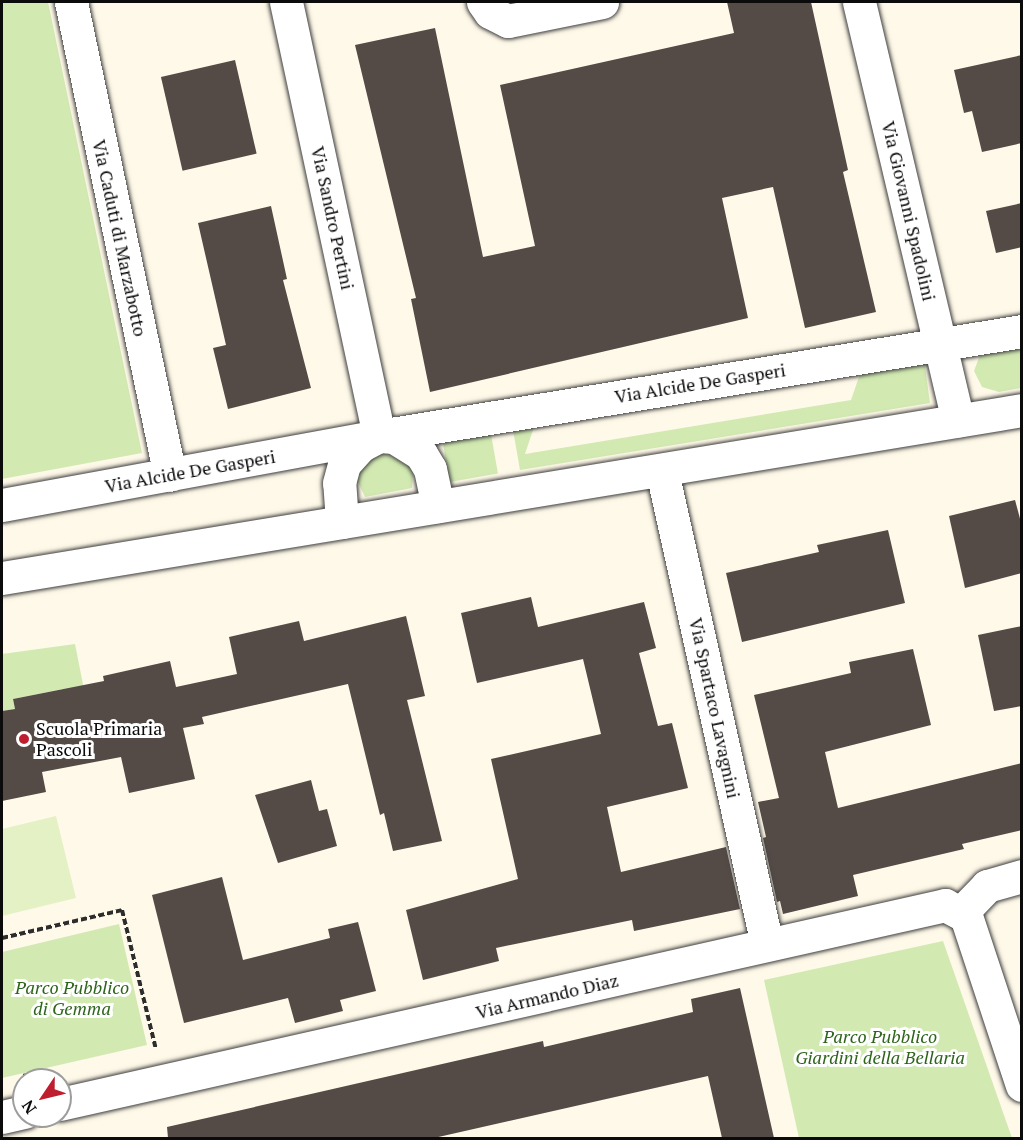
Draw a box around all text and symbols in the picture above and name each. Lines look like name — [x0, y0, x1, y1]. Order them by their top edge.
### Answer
street label: Via Giovanni Spadolini — [878, 119, 940, 303]
street label: Via Caduti di Marzabotto — [89, 138, 151, 338]
street label: Via Sandro Pertini — [307, 144, 359, 292]
street label: Via Alcide De Gasperi — [613, 359, 787, 407]
street label: Via Alcide De Gasperi — [103, 445, 277, 497]
street label: Via Spartaco Lavagnini — [685, 616, 745, 800]
place label: Scuola Primaria Pascoli — [36, 718, 162, 760]
marker: Scuola Primaria Pascoli — [17, 732, 31, 746]
street label: Via Armando Diaz — [473, 969, 621, 1023]
park label: Parco Pubblico di Gemma — [15, 977, 129, 1020]
park label: Parco Pubblico Giardini della Bellaria — [795, 1026, 965, 1068]
north arrow — [12, 1068, 72, 1128]
text: N — [16, 1096, 41, 1118]

